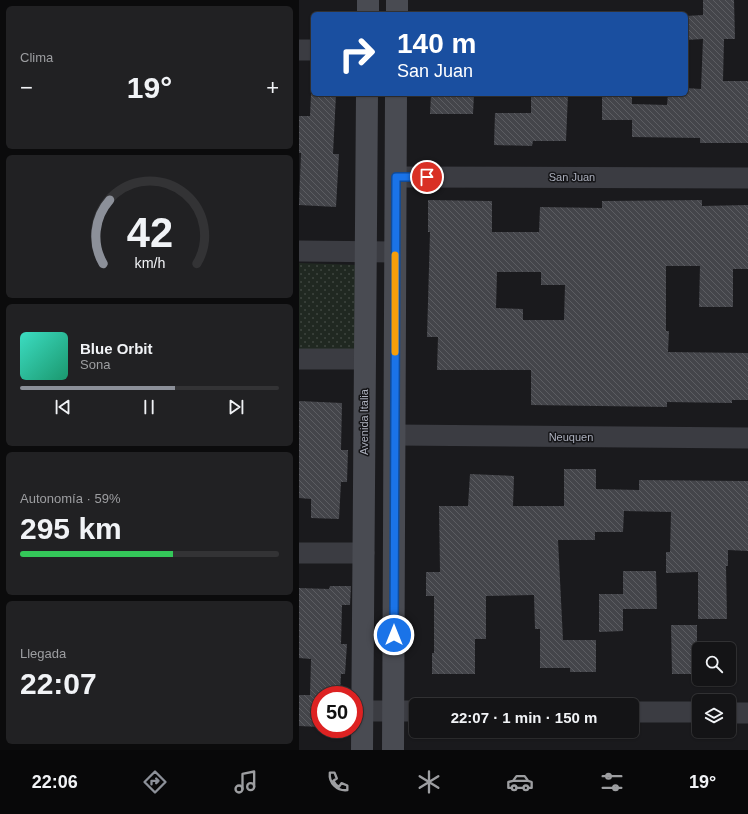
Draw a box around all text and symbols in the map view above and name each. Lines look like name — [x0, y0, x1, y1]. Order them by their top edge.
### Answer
icon: right — [331, 28, 383, 80]
text: 140 m — [397, 28, 476, 59]
text: Clima — [20, 50, 53, 65]
text: San Juan — [397, 61, 473, 81]
text: 19° — [127, 71, 172, 104]
text: − — [20, 75, 33, 100]
text: + — [266, 75, 279, 100]
pin — [410, 160, 444, 194]
icon: arrive — [416, 166, 438, 188]
street label: San Juan — [549, 171, 595, 183]
text: 42 — [126, 209, 173, 256]
text: km/h — [134, 255, 165, 271]
text: Blue Orbit — [80, 340, 153, 357]
text: Sona — [80, 357, 110, 372]
street label: Avenida Italia — [358, 388, 370, 455]
icon: previous — [52, 396, 74, 418]
icon: pause — [138, 396, 160, 418]
icon: next — [225, 396, 247, 418]
street label: Neuquen — [549, 431, 593, 443]
text: Autonomía · 59% — [20, 491, 120, 506]
text: 295 km — [20, 512, 122, 545]
position arrow — [373, 614, 415, 656]
map controls — [692, 642, 736, 738]
button: search — [692, 642, 736, 686]
text: Llegada — [20, 646, 66, 661]
text: 22:07 — [20, 667, 97, 700]
speed limit sign: 50 — [311, 686, 363, 738]
button: layers — [692, 694, 736, 738]
text: 22:07 · 1 min · 150 m — [451, 709, 597, 726]
icon: directions — [141, 768, 169, 796]
icon: music — [232, 768, 260, 796]
icon: phone — [324, 768, 352, 796]
icon: climate — [415, 768, 443, 796]
icon: car — [506, 768, 534, 796]
icon: filters — [598, 768, 626, 796]
text: 22:06 — [32, 772, 78, 792]
text: 19° — [689, 772, 716, 792]

